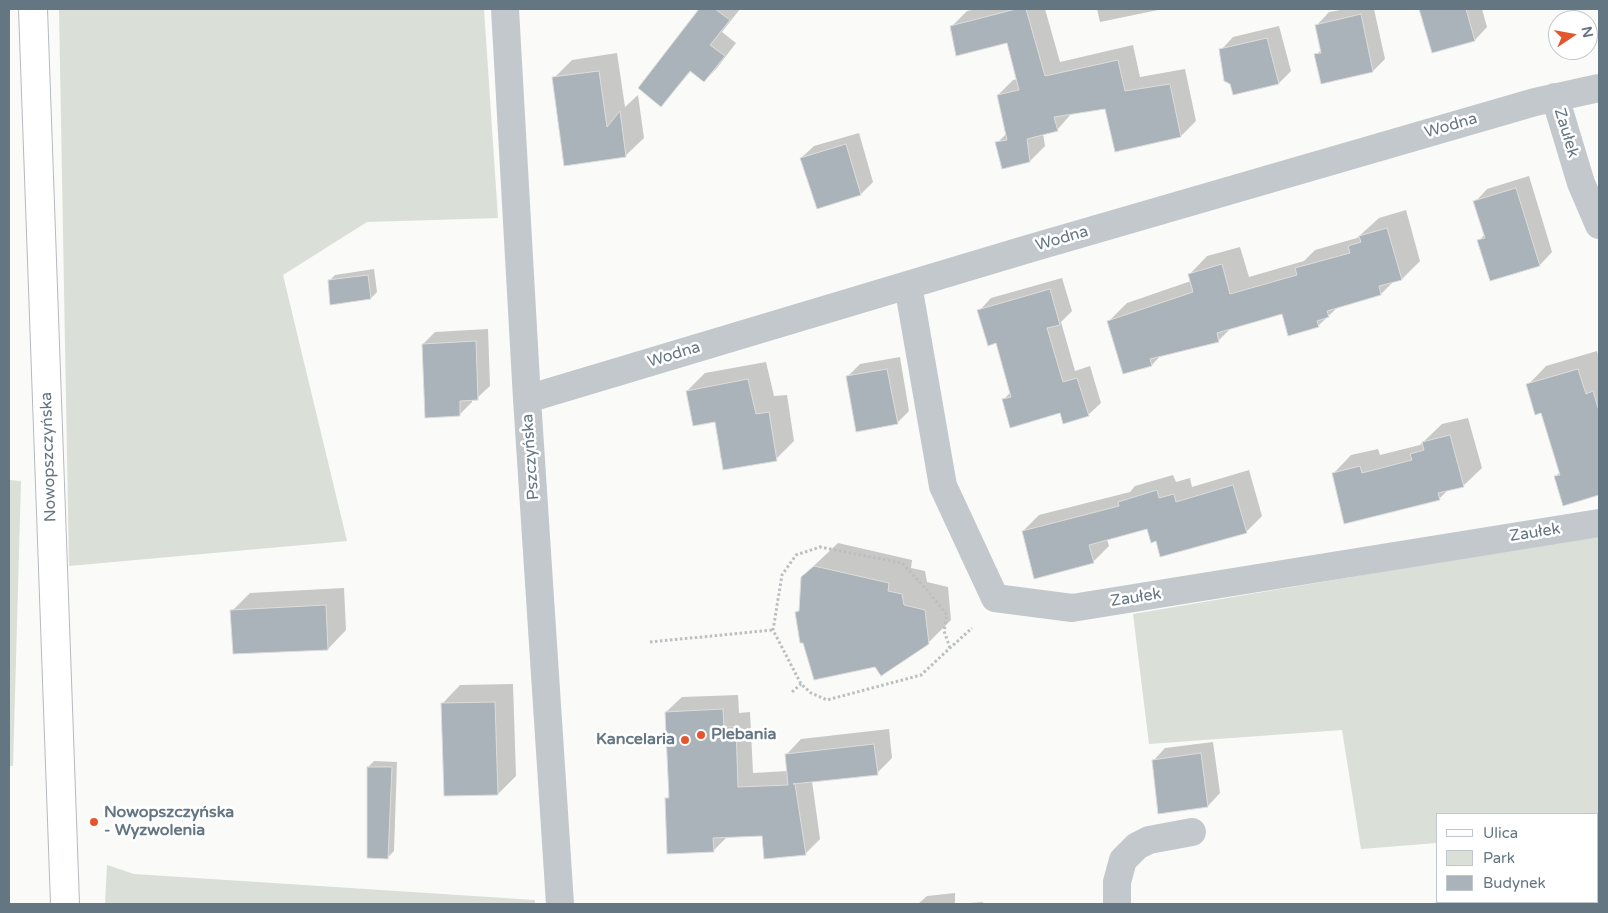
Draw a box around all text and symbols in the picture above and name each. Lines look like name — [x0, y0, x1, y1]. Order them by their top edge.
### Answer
north arrow — [1548, 10, 1598, 60]
text: N — [1578, 25, 1597, 39]
street label: Zaułek — [1549, 106, 1583, 160]
street label: Wodna — [1422, 109, 1480, 143]
street label: Wodna — [1033, 222, 1091, 256]
street label: Wodna — [645, 338, 703, 372]
street label: Nowopszczyńska — [37, 392, 61, 522]
street label: Pszczyńska — [518, 413, 544, 501]
street label: Zaułek — [1508, 520, 1562, 546]
street label: Zaułek — [1109, 585, 1163, 611]
place label: Plebania — [711, 725, 777, 745]
marker: Plebania — [695, 729, 707, 741]
place label: Kancelaria — [596, 730, 675, 750]
marker: Kancelaria — [679, 734, 691, 746]
place label: Nowopszczyńska - Wyzwolenia — [104, 803, 234, 841]
legend — [1436, 813, 1598, 903]
marker: Nowopszczyńska - Wyzwolenia — [88, 816, 100, 828]
text: Ulica — [1483, 824, 1518, 842]
text: Park — [1483, 849, 1515, 867]
text: Budynek — [1483, 874, 1546, 892]

